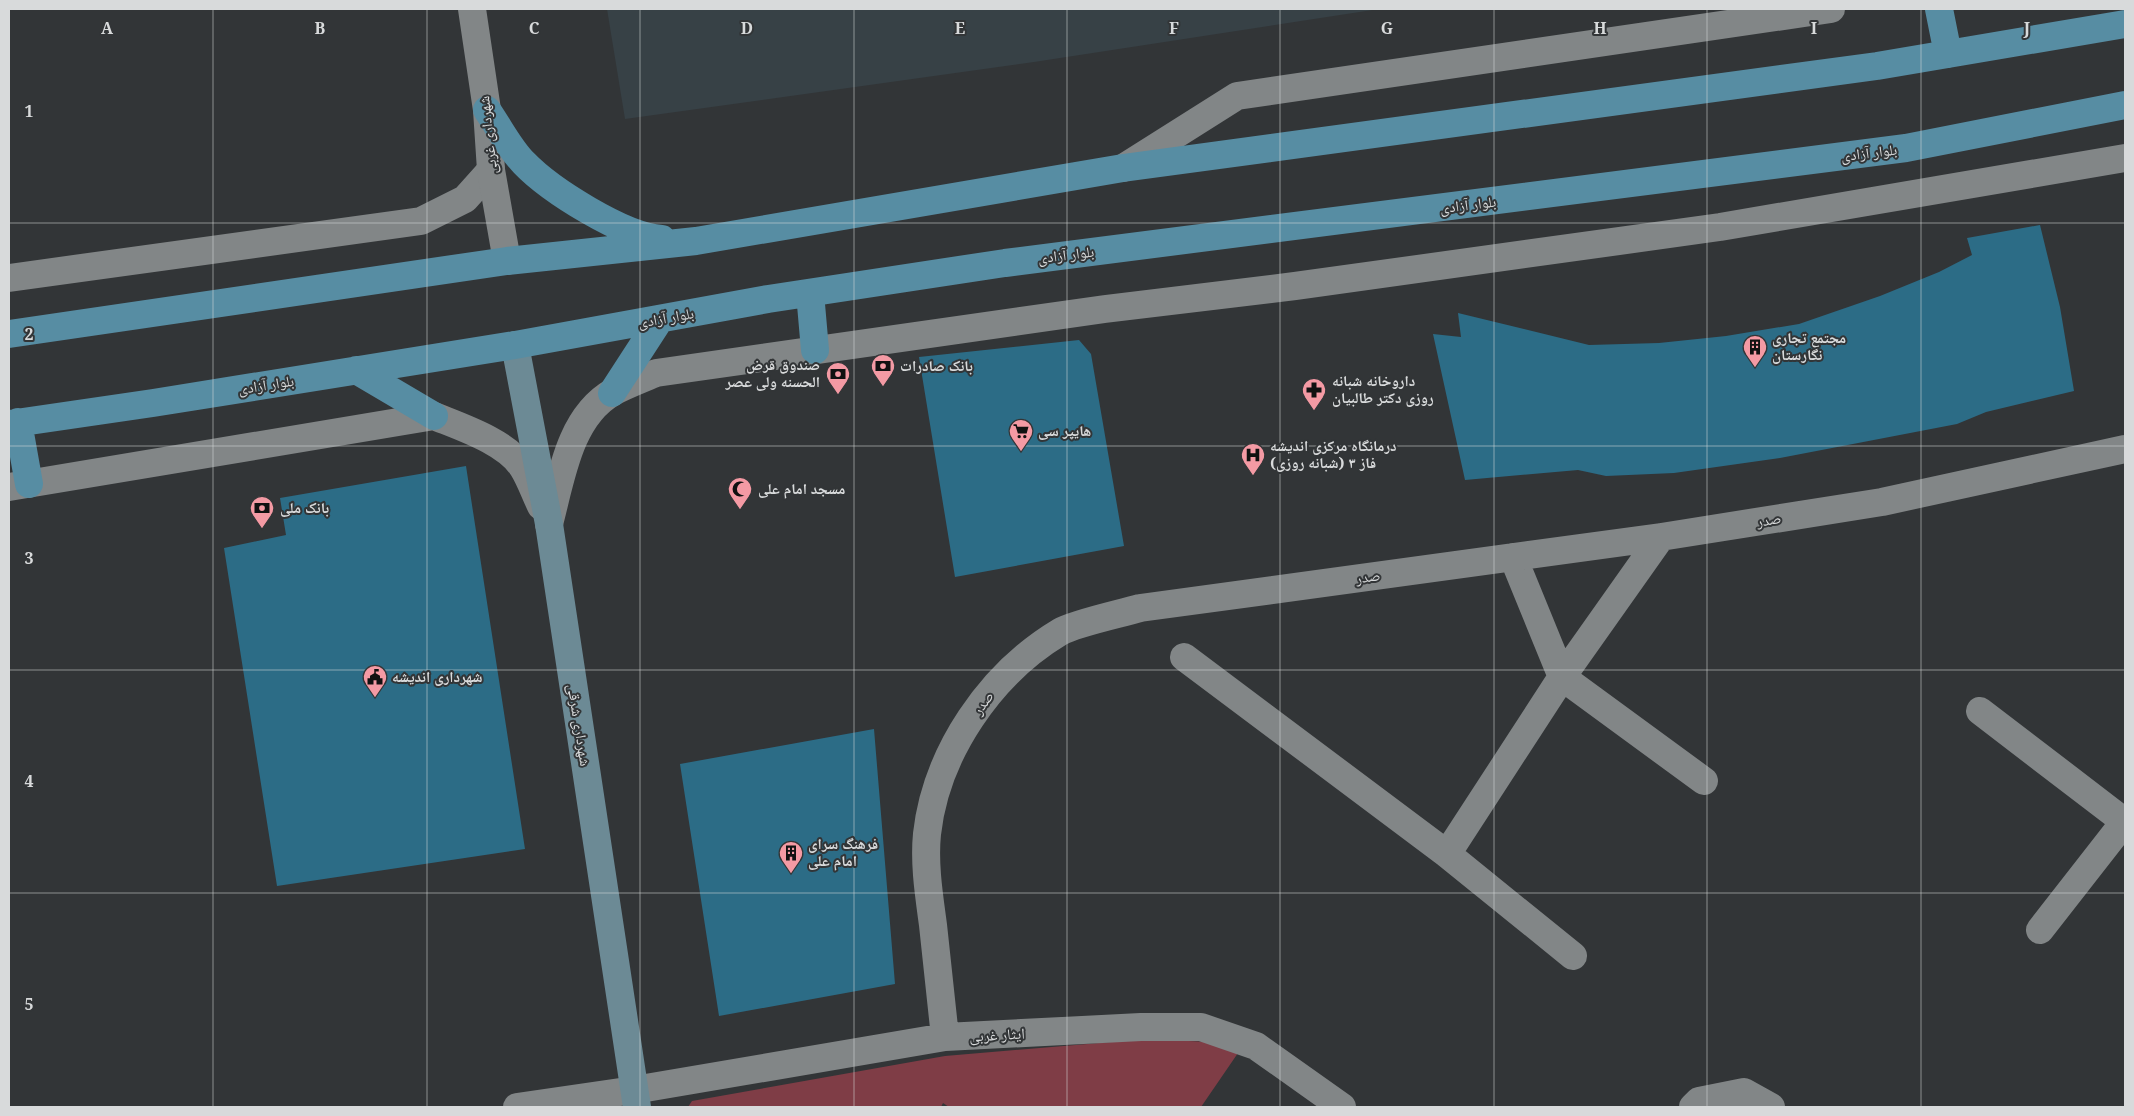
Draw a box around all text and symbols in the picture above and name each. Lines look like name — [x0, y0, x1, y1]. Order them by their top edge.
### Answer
text: A — [101, 17, 114, 39]
text: B — [315, 17, 326, 39]
text: C — [529, 17, 540, 39]
text: D — [741, 17, 753, 39]
text: E — [955, 17, 965, 39]
text: F — [1169, 17, 1179, 39]
text: G — [1381, 17, 1393, 39]
text: H — [1593, 17, 1607, 39]
text: I — [1811, 17, 1817, 39]
text: J — [2023, 17, 2031, 39]
street label: شهرداری غربی — [473, 95, 502, 175]
text: 1 — [24, 100, 34, 122]
street label: بلوار آزادی — [1840, 139, 1898, 166]
street label: بلوار آزادی — [1439, 191, 1497, 218]
street label: بلوار آزادی — [1037, 241, 1095, 268]
street label: بلوار آزادی — [636, 302, 696, 333]
text: 2 — [24, 323, 34, 345]
place label: مجتمع تجاری نگارستان — [1772, 327, 1846, 364]
building icon: مجتمع تجاری نگارستان — [1742, 334, 1768, 368]
bank icon: بانک صادرات — [870, 353, 896, 387]
place label: صندوق قرض الحسنه ولی عصر — [725, 354, 820, 391]
place label: بانک صادرات — [900, 355, 973, 375]
bank icon: صندوق قرض الحسنه ولی عصر — [825, 361, 851, 395]
street label: بلوار آزادی — [236, 370, 295, 399]
place label: داروخانه شبانه روزی دکتر طالبیان — [1332, 370, 1434, 407]
pharmacy icon: داروخانه شبانه روزی دکتر طالبیان — [1301, 377, 1327, 411]
supermarket icon: هایپر سی — [1008, 418, 1034, 452]
place label: هایپر سی — [1038, 420, 1091, 440]
place label: درمانگاه مرکزی اندیشه فاز ۳ (شبانه روزی) — [1270, 435, 1397, 472]
hospital icon: درمانگاه مرکزی اندیشه فاز ۳ (شبانه روزی) — [1240, 442, 1266, 476]
mosque icon: مسجد امام علی — [727, 476, 753, 510]
place label: مسجد امام علی — [758, 478, 845, 499]
bank icon: بانک ملی — [249, 495, 275, 529]
place label: بانک ملی — [280, 497, 329, 517]
street label: صدر — [1754, 507, 1783, 531]
text: 3 — [24, 547, 34, 569]
street label: صدر — [1353, 564, 1381, 588]
public building icon: شهرداری اندیشه — [362, 664, 388, 698]
place label: شهرداری اندیشه — [392, 666, 483, 686]
street label: شهرداری شرقی — [563, 682, 596, 768]
street label: صدر — [966, 687, 997, 719]
text: 4 — [24, 770, 34, 792]
place label: فرهنگ سرای امام علی — [808, 833, 878, 871]
building icon: فرهنگ سرای امام علی — [778, 840, 804, 874]
text: 5 — [24, 993, 34, 1015]
street label: ایثار غربی — [969, 1023, 1025, 1046]

